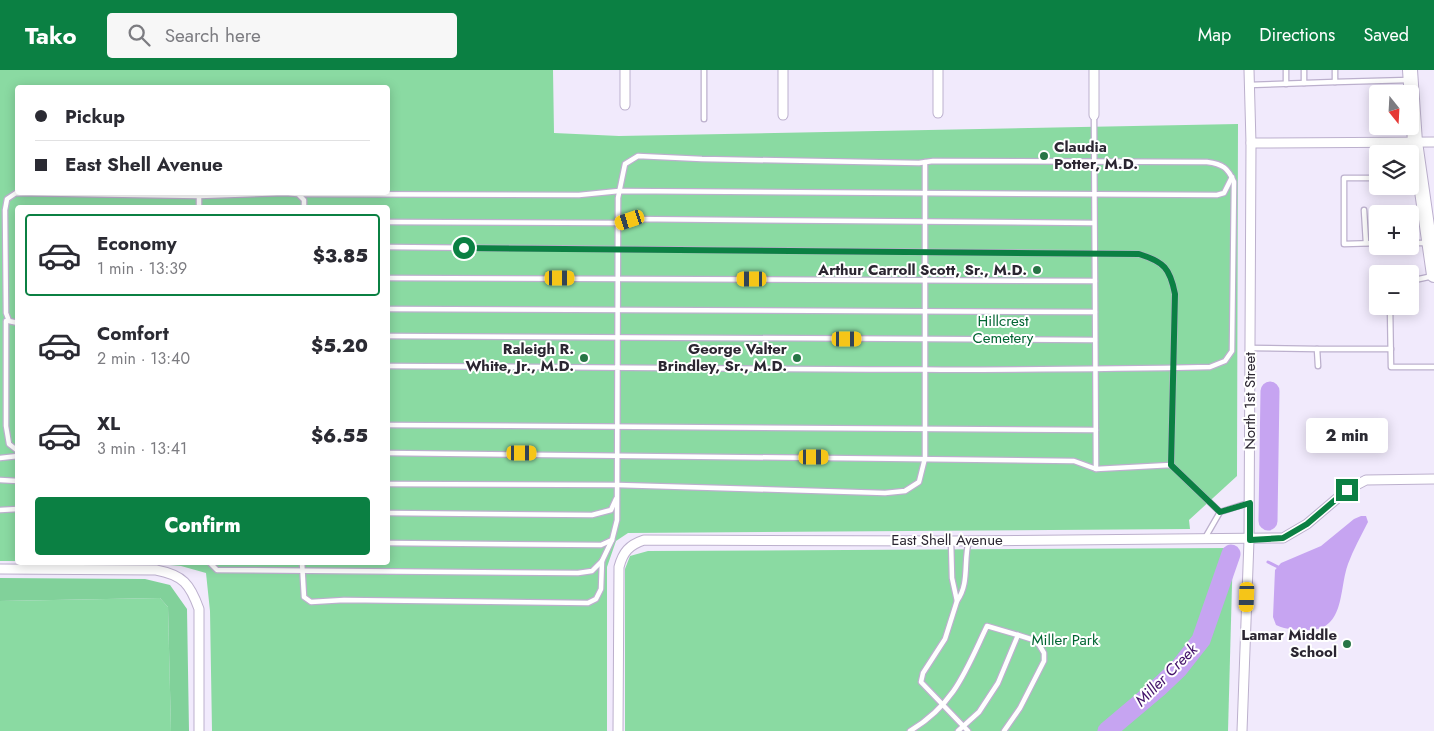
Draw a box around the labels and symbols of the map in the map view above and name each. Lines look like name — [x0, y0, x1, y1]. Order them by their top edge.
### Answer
north arrow — [1369, 85, 1419, 135]
place label: Claudia Potter, M.D. — [1054, 136, 1138, 175]
marker: Claudia Potter, M.D. — [1038, 150, 1050, 162]
car — [613, 208, 646, 232]
route start — [453, 237, 475, 259]
place label: Arthur Carroll Scott, Sr., M.D. — [817, 259, 1027, 281]
marker: Arthur Carroll Scott, Sr., M.D. — [1031, 264, 1043, 276]
car — [545, 271, 575, 286]
car — [737, 272, 767, 287]
park label: Hillcrest Cemetery — [973, 310, 1034, 349]
car — [832, 332, 862, 347]
place label: Raleigh R. White, Jr., M.D. — [465, 338, 574, 377]
place label: George Valter Brindley, Sr., M.D. — [658, 338, 788, 377]
marker: Raleigh R. White, Jr., M.D. — [578, 352, 590, 364]
marker: George Valter Brindley, Sr., M.D. — [791, 352, 803, 364]
street label: North 1st Street — [1239, 352, 1261, 450]
callout: 2 min — [1306, 418, 1388, 452]
car — [507, 446, 537, 461]
car — [799, 450, 829, 465]
route end — [1336, 479, 1358, 501]
street label: East Shell Avenue — [891, 529, 1003, 551]
car — [1238, 582, 1255, 612]
place label: Lamar Middle School — [1241, 624, 1337, 663]
park label: Miller Park — [1031, 629, 1099, 651]
water label: Miller Creek — [1129, 638, 1203, 712]
marker: Lamar Middle School — [1341, 638, 1353, 650]

